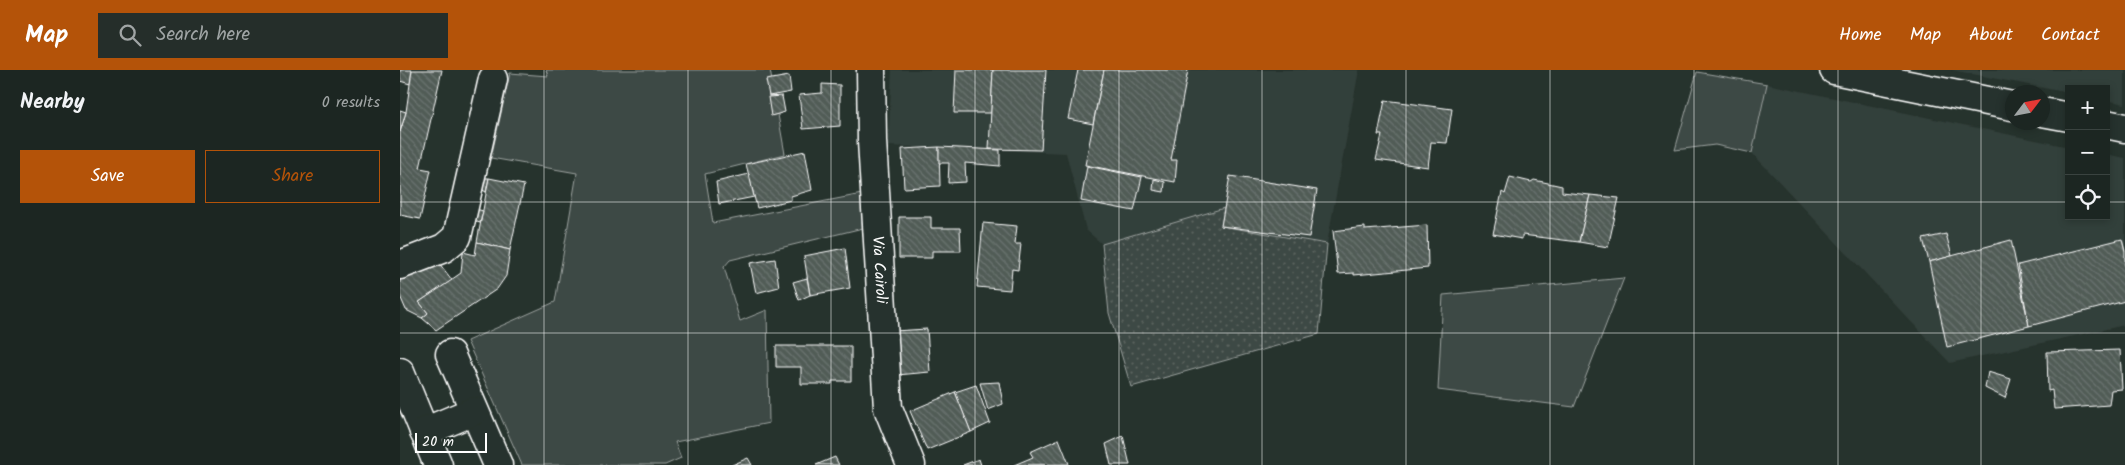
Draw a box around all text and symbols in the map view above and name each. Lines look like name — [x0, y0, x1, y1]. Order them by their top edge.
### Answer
search box — [98, 13, 448, 58]
text: Map — [25, 16, 68, 55]
text: Search here — [156, 20, 250, 50]
icon: search — [116, 21, 144, 49]
text: Home — [1839, 21, 1882, 50]
text: Map — [1910, 21, 1941, 50]
text: About — [1969, 21, 2013, 50]
text: Contact — [2041, 21, 2100, 50]
north arrow — [2005, 85, 2050, 130]
map controls — [2065, 85, 2110, 220]
button: + — [2065, 85, 2110, 130]
text: Nearby — [20, 86, 85, 119]
text: 0 results — [322, 90, 380, 115]
button: − — [2065, 130, 2110, 175]
button: Save — [20, 150, 195, 203]
button: Share — [205, 150, 380, 203]
button: locate — [2065, 175, 2110, 220]
street label: Via Cairoli — [865, 235, 894, 305]
scale bar — [415, 430, 488, 453]
text: 20 m — [422, 431, 454, 453]

